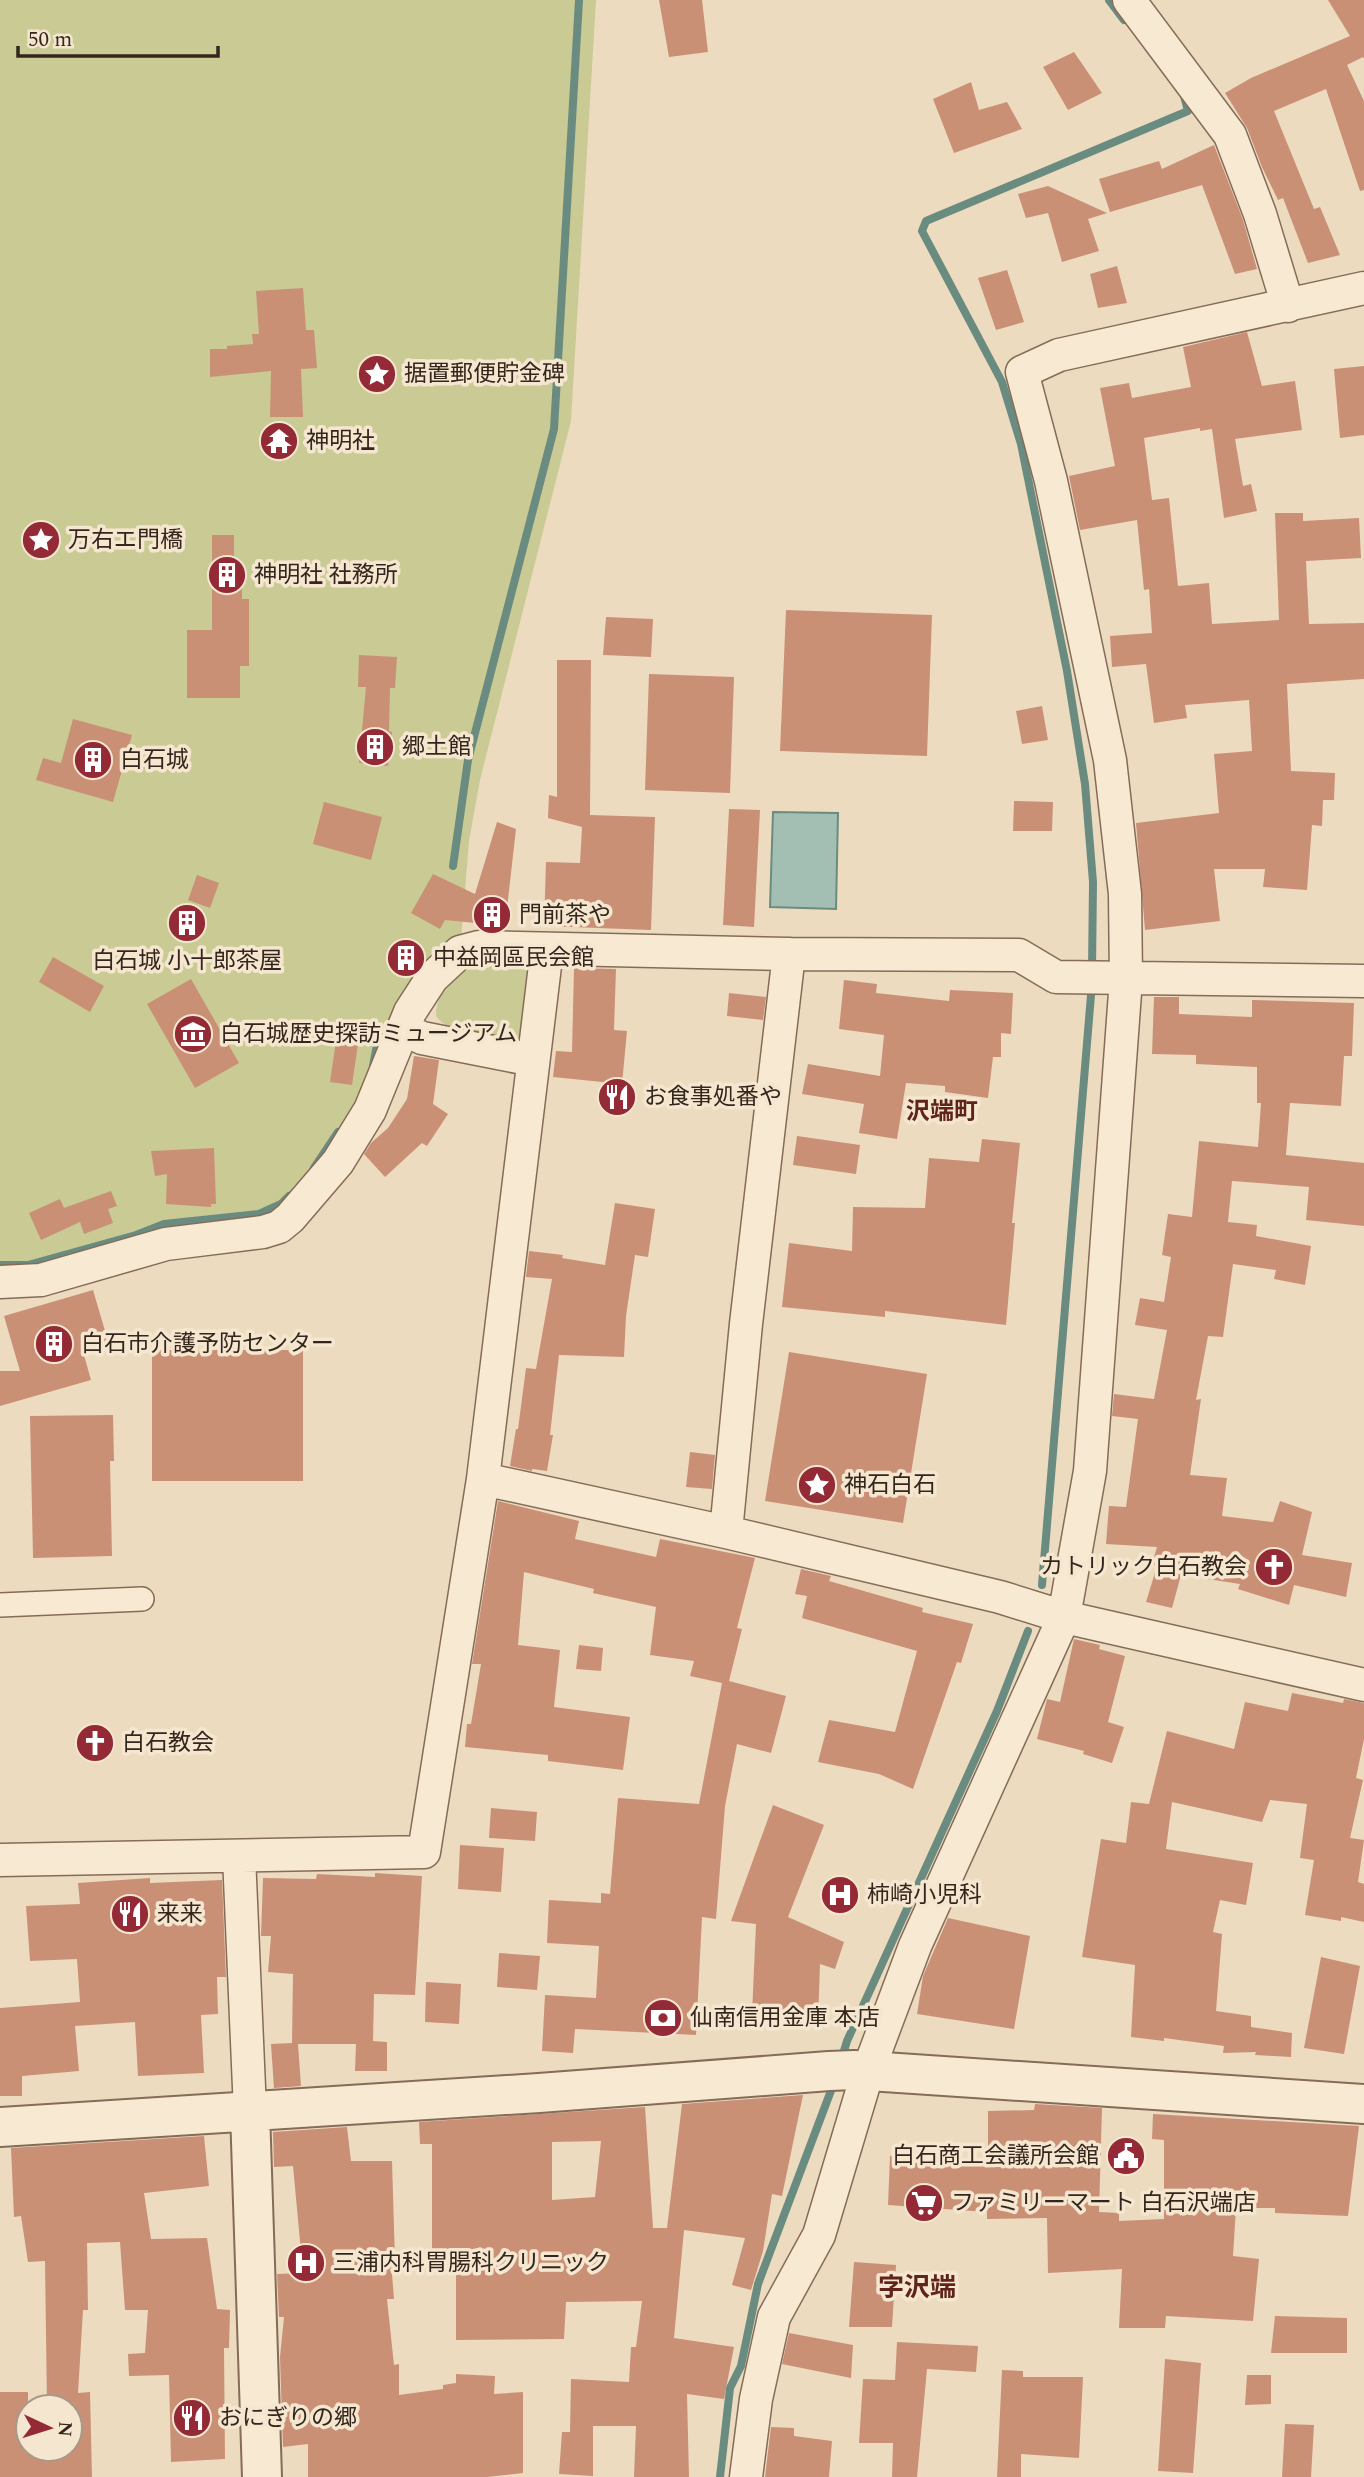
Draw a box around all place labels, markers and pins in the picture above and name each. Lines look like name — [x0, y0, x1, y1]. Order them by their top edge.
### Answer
place icon: 据置郵便貯金碑 — [356, 353, 398, 395]
place label: 据置郵便貯金碑 — [404, 357, 565, 392]
temple icon: 神明社 — [258, 420, 300, 462]
place label: 神明社 — [306, 424, 375, 459]
place icon: 万右エ門橋 — [20, 519, 62, 561]
place label: 万右エ門橋 — [68, 523, 183, 558]
building icon: 神明社 社務所 — [206, 554, 248, 596]
place label: 神明社 社務所 — [254, 558, 398, 593]
building icon: 郷土館 — [354, 726, 396, 768]
place label: 郷土館 — [402, 730, 471, 765]
building icon: 白石城 — [72, 739, 114, 781]
place label: 白石城 — [120, 743, 189, 778]
building icon: 門前茶や — [471, 894, 513, 936]
place label: 門前茶や — [519, 898, 611, 933]
building icon: 白石城 小十郎茶屋 — [166, 902, 208, 944]
building icon: 中益岡區民会館 — [385, 937, 427, 979]
place label: 中益岡區民会館 — [433, 941, 594, 976]
place label: 白石城 小十郎茶屋 — [92, 944, 282, 979]
museum icon: 白石城歴史探訪ミュージアム — [172, 1013, 214, 1055]
place label: 白石城歴史探訪ミュージアム — [220, 1017, 517, 1052]
restaurant icon: お食事処番や — [596, 1076, 638, 1118]
place label: お食事処番や — [644, 1080, 782, 1115]
building icon: 白石市介護予防センター — [33, 1323, 75, 1365]
place label: 白石市介護予防センター — [81, 1327, 334, 1362]
place icon: 神石白石 — [796, 1464, 838, 1506]
place label: 神石白石 — [844, 1468, 936, 1503]
church icon: カトリック白石教会 — [1253, 1546, 1295, 1588]
place label: カトリック白石教会 — [1040, 1550, 1247, 1585]
church icon: 白石教会 — [74, 1722, 116, 1764]
place label: 白石教会 — [122, 1726, 214, 1761]
hospital icon: 柿崎小児科 — [819, 1874, 861, 1916]
place label: 柿崎小児科 — [867, 1878, 982, 1913]
restaurant icon: 来来 — [109, 1893, 151, 1935]
place label: 来来 — [157, 1897, 203, 1932]
bank icon: 仙南信用金庫 本店 — [642, 1997, 684, 2039]
place label: 仙南信用金庫 本店 — [690, 2001, 880, 2036]
public building icon: 白石商工会議所会館 — [1105, 2135, 1147, 2177]
place label: 白石商工会議所会館 — [892, 2139, 1099, 2174]
supermarket icon: ファミリーマート 白石沢端店 — [903, 2182, 945, 2224]
place label: ファミリーマート 白石沢端店 — [951, 2186, 1256, 2221]
hospital icon: 三浦内科胃腸科クリニック — [285, 2242, 327, 2284]
place label: 三浦内科胃腸科クリニック — [333, 2246, 609, 2281]
restaurant icon: おにぎりの郷 — [171, 2397, 213, 2439]
place label: おにぎりの郷 — [219, 2401, 357, 2436]

